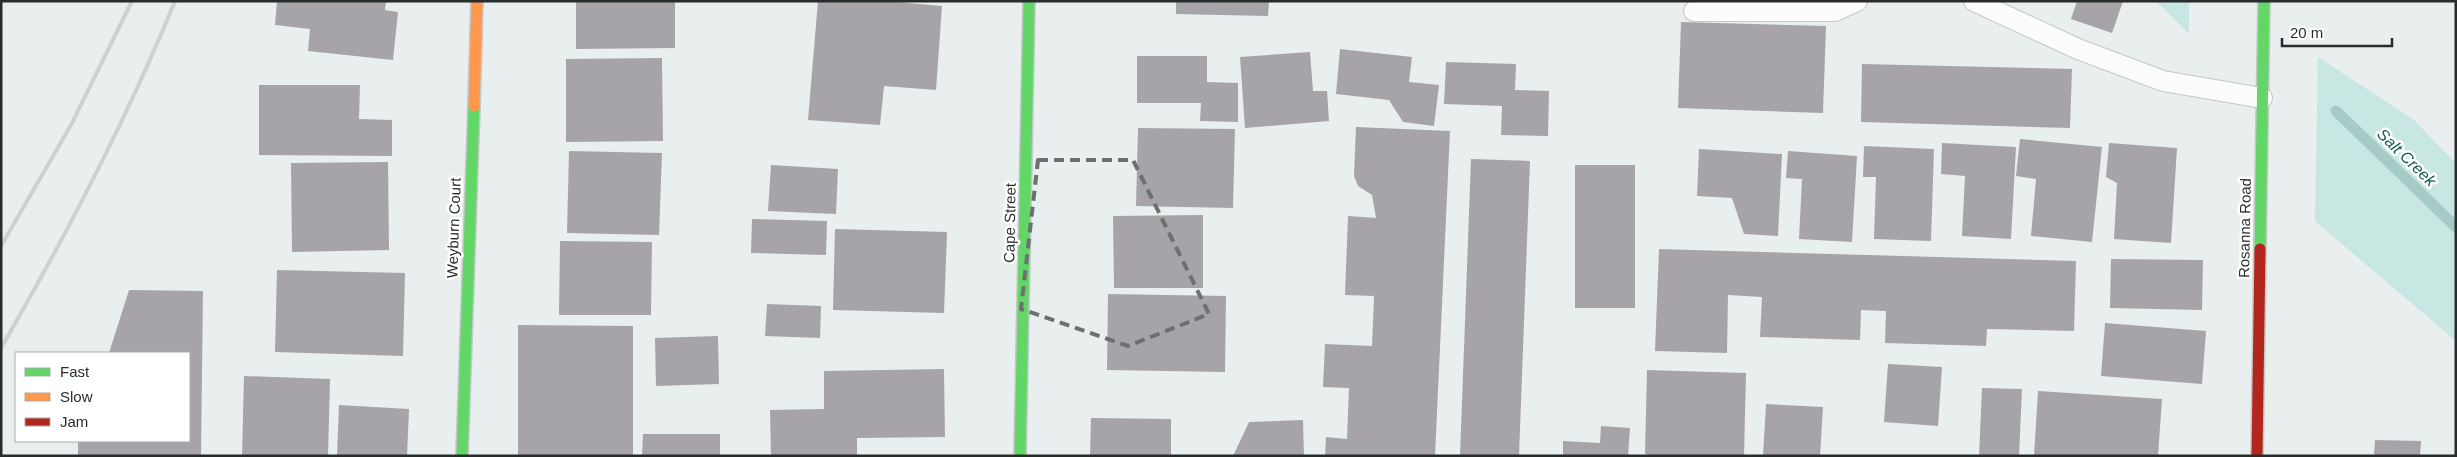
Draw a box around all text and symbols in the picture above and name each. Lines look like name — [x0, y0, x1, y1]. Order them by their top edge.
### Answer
scale bar — [2282, 15, 2392, 47]
text: 20 m — [2290, 24, 2323, 41]
water label: Salt Creek — [2374, 125, 2440, 190]
street label: Weyburn Court — [443, 177, 464, 279]
street label: Rosanna Road — [2235, 178, 2254, 278]
street label: Cape Street — [1000, 182, 1019, 263]
legend — [15, 352, 190, 442]
text: Fast — [60, 363, 90, 380]
text: Slow — [60, 388, 93, 405]
text: Jam — [60, 413, 88, 430]

